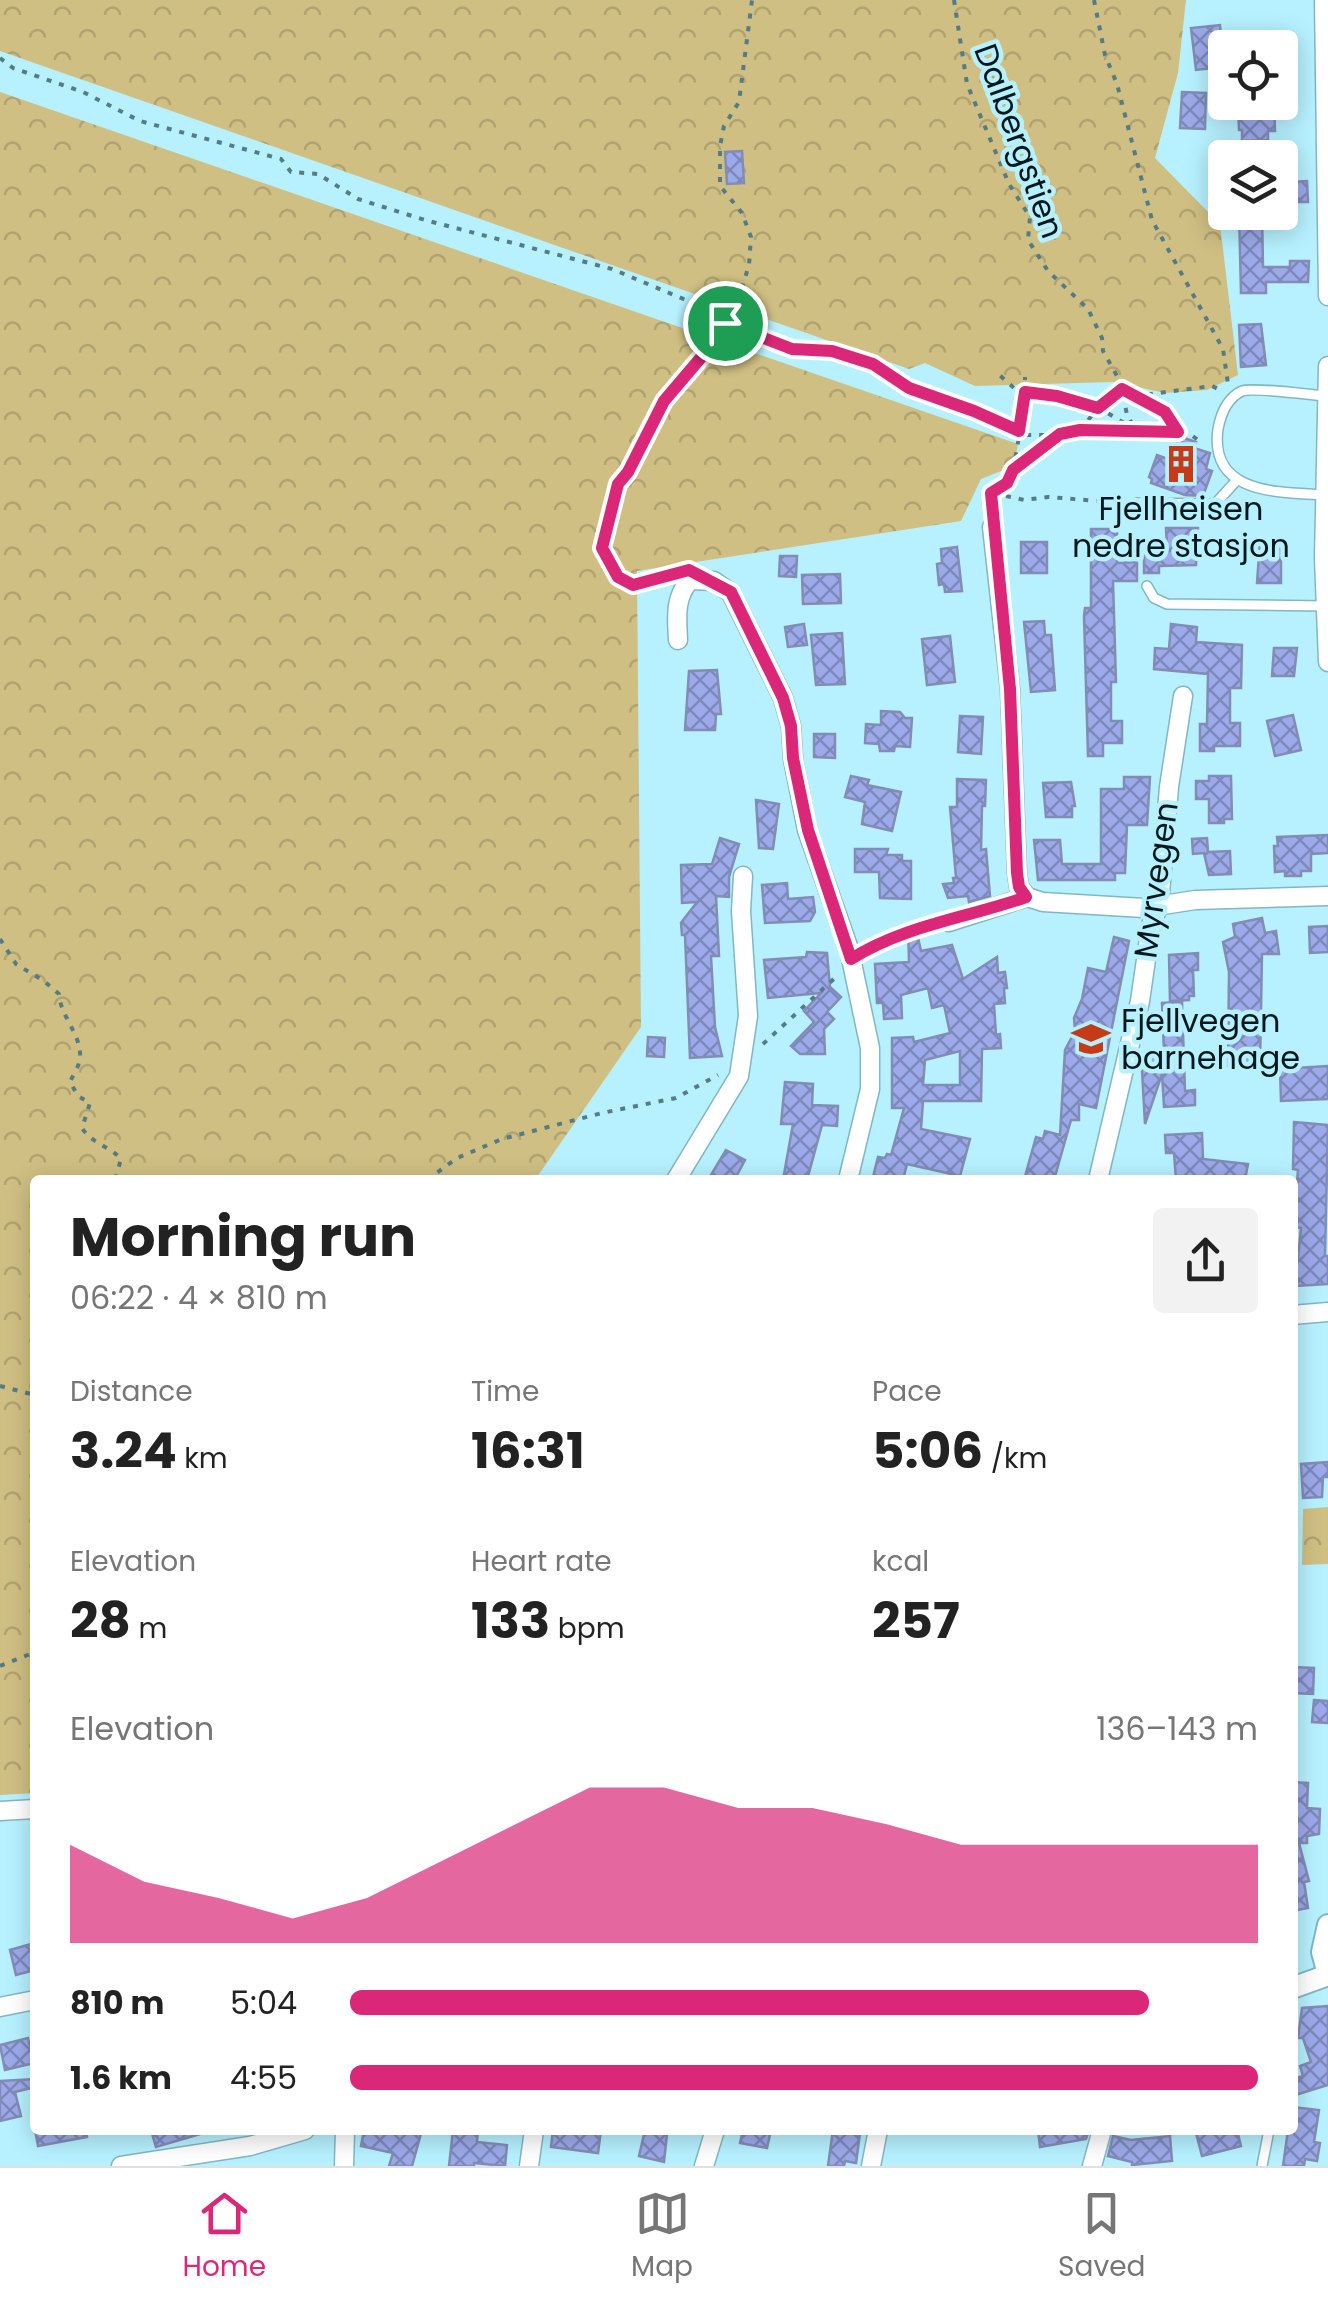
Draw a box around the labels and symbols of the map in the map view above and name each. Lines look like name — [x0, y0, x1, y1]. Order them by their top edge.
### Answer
street label: Dalbergstien — [963, 37, 1075, 244]
pin — [683, 281, 768, 366]
building icon: Fjellheisen nedre stasjon — [1160, 443, 1202, 485]
place label: Fjellheisen nedre stasjon — [1072, 486, 1290, 568]
street label: Myrvegen — [1122, 799, 1189, 961]
place label: Fjellvegen barnehage — [1121, 998, 1300, 1080]
school or university icon: Fjellvegen barnehage — [1070, 1018, 1112, 1060]

